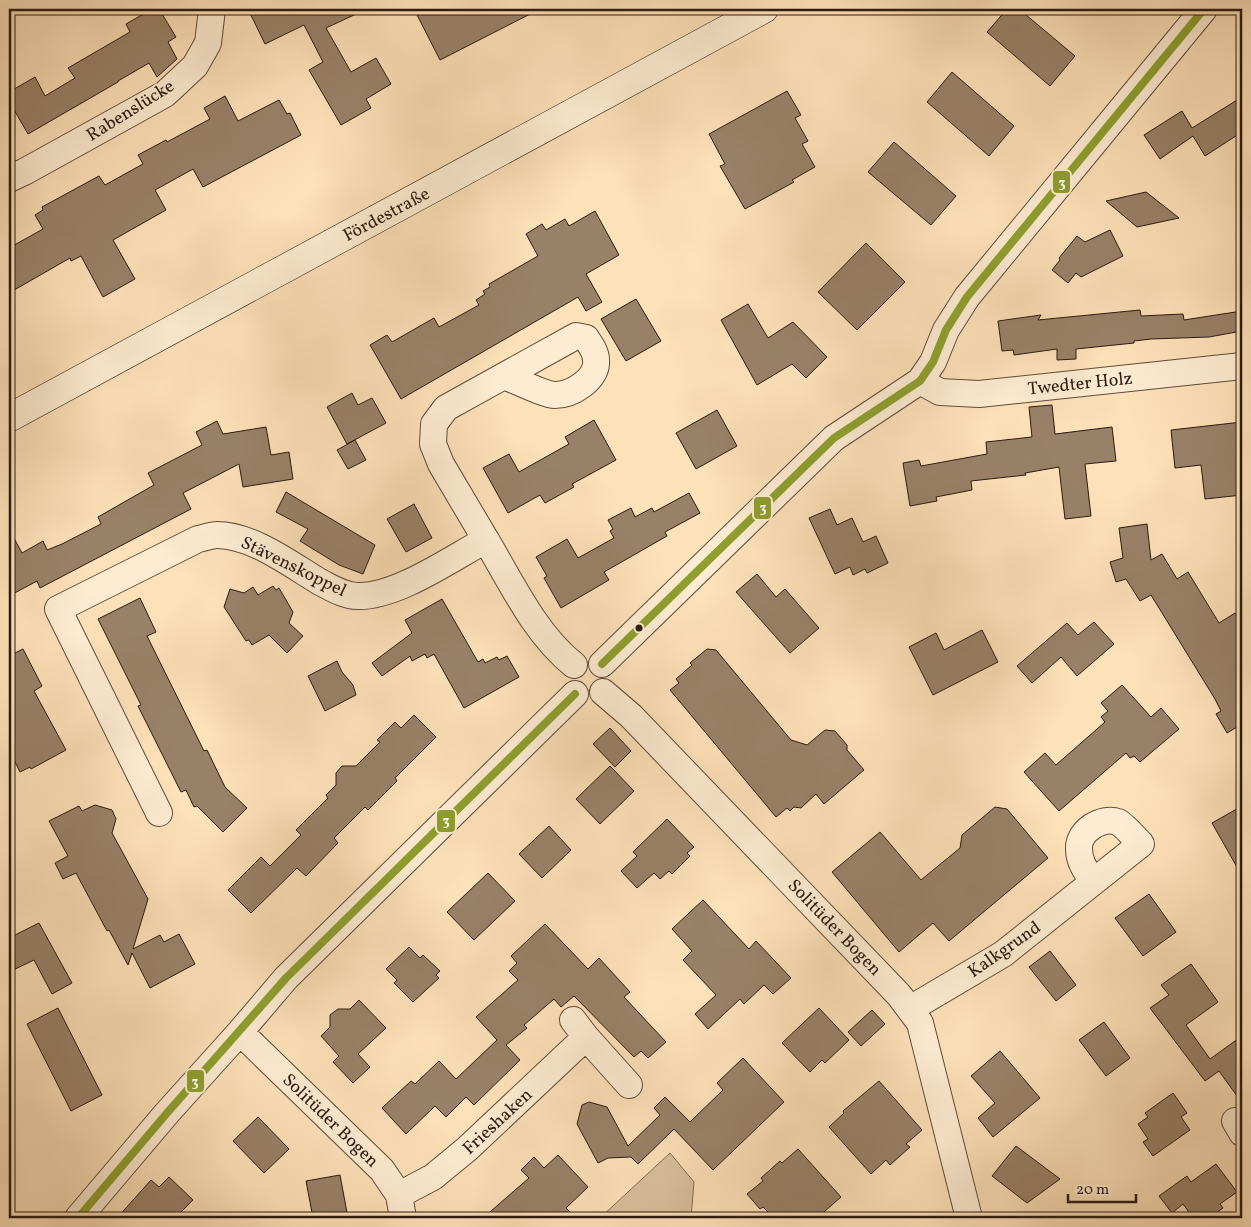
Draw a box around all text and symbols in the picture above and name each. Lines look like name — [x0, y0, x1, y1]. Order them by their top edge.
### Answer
street label: Rabenslücke — [82, 74, 180, 148]
line badge: 3 — [1052, 170, 1071, 194]
text: 3 — [1058, 174, 1066, 193]
street label: Fördestraße — [339, 182, 434, 249]
street label: Twedter Holz — [1027, 367, 1134, 402]
line badge: 3 — [753, 496, 772, 520]
text: 3 — [759, 499, 767, 518]
street label: Stävenskoppel — [236, 531, 350, 604]
unlabelled marker — [634, 623, 644, 633]
line badge: 3 — [436, 809, 456, 833]
text: 3 — [442, 812, 450, 831]
street label: Solitüder Bogen — [781, 874, 887, 982]
street label: Kalkgrund — [963, 916, 1046, 985]
street label: Solitüder Bogen — [276, 1068, 384, 1174]
line badge: 3 — [186, 1069, 205, 1093]
text: 3 — [191, 1073, 199, 1092]
street label: Frieshaken — [458, 1083, 539, 1161]
scale bar — [1068, 1172, 1136, 1204]
text: 20 m — [1076, 1180, 1109, 1201]

